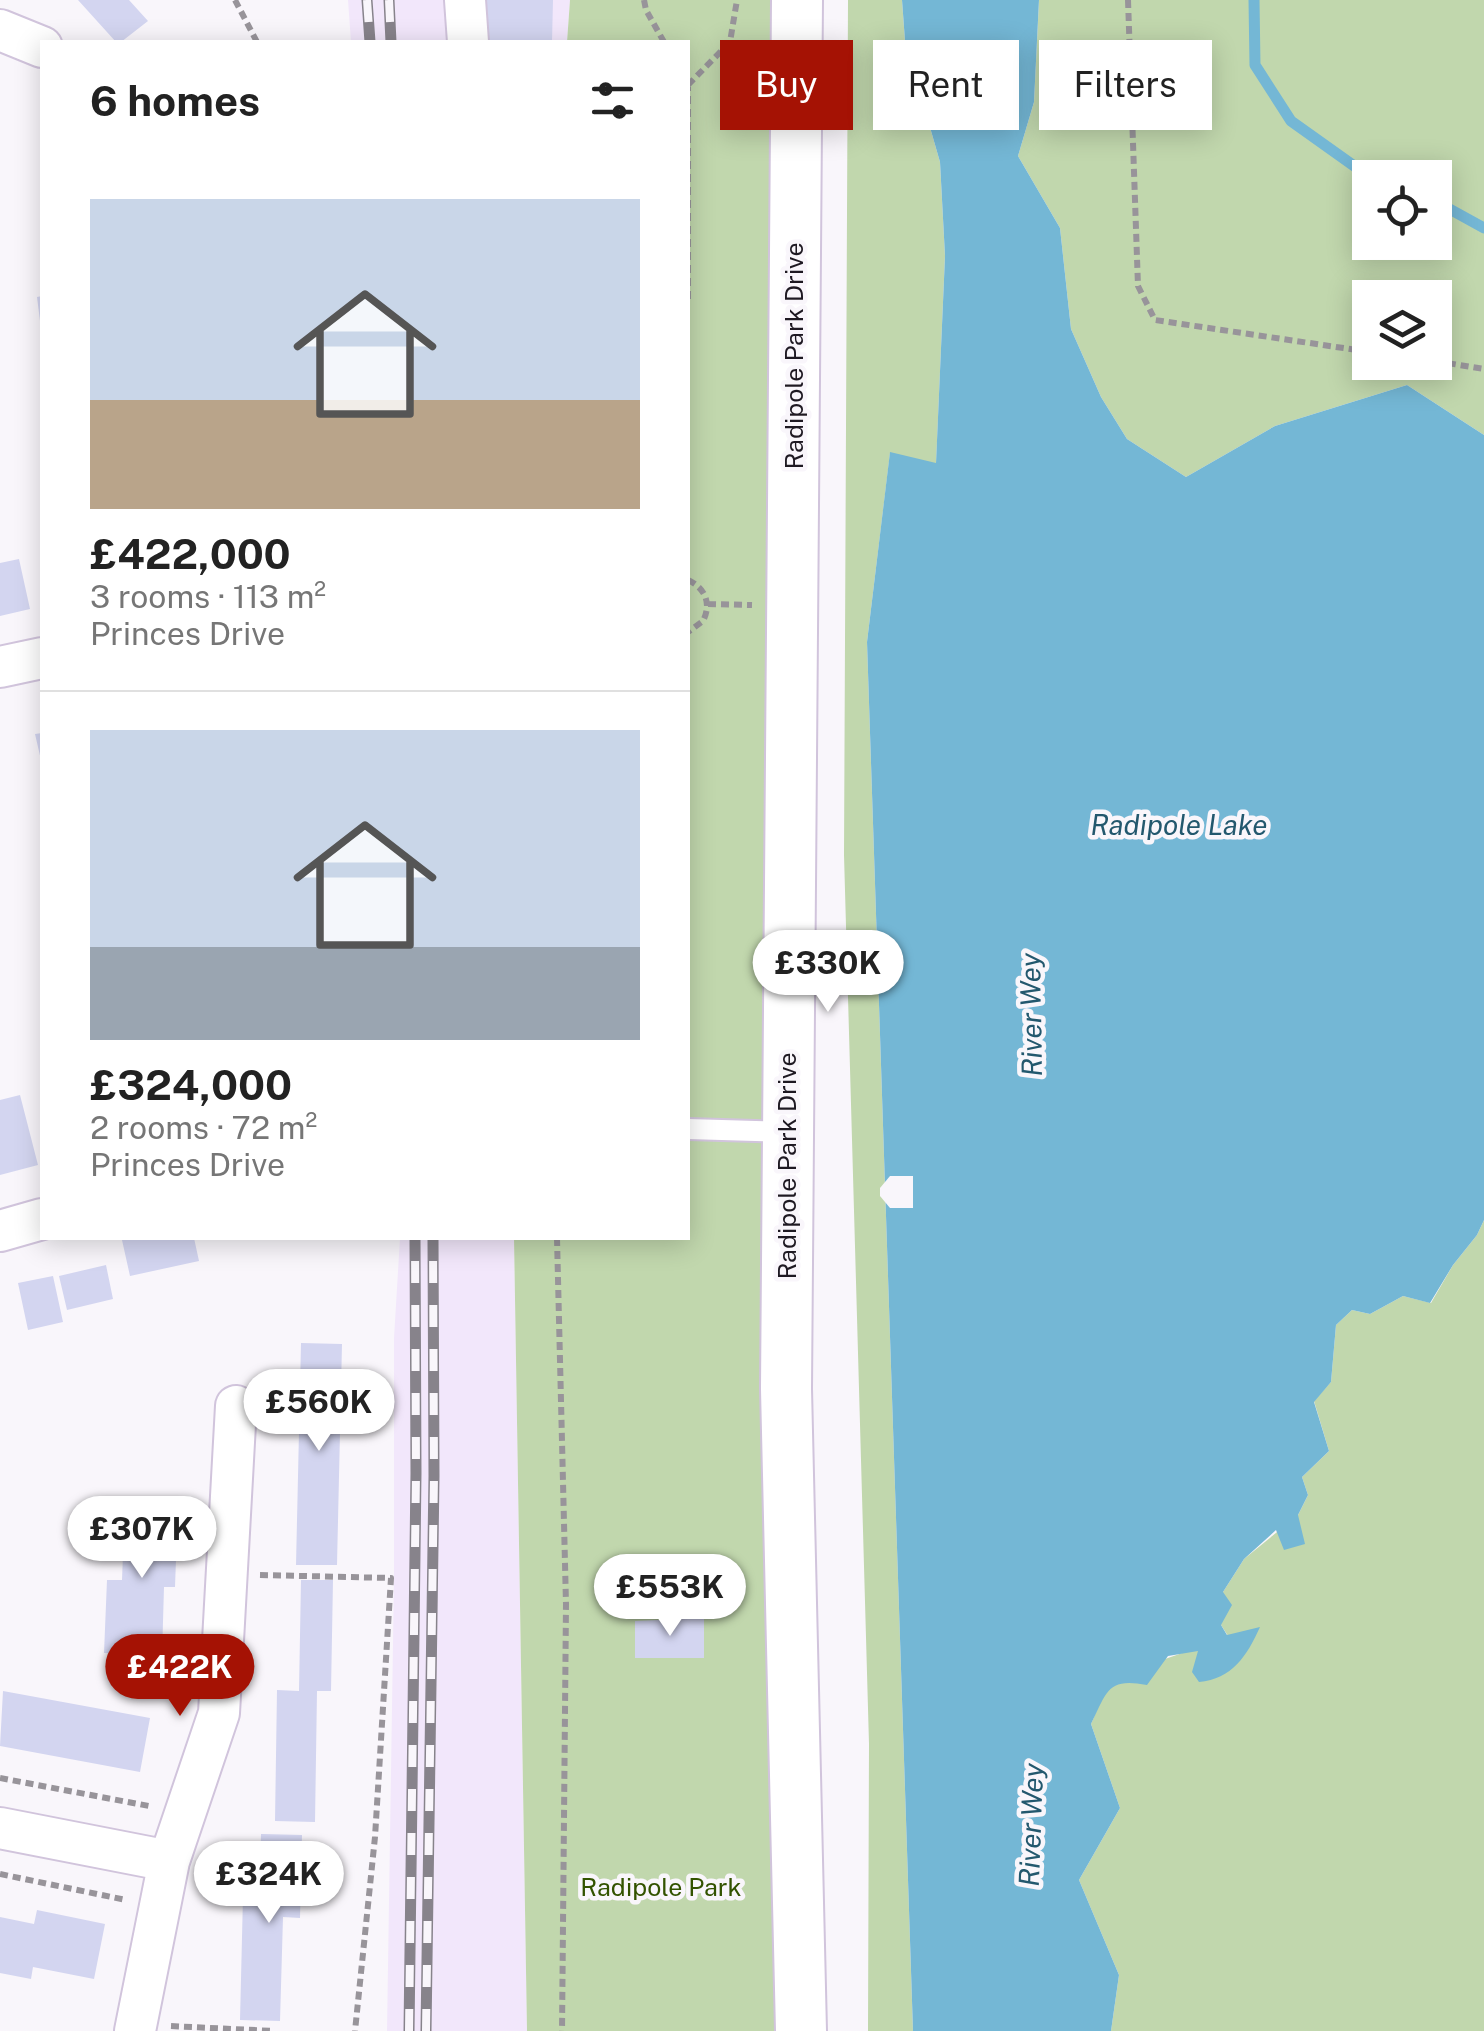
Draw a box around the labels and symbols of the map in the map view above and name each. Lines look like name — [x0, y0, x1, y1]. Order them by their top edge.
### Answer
street label: Radipole Park Drive — [779, 242, 809, 470]
water label: Radipole Lake — [1091, 808, 1267, 841]
pin: £330K — [758, 930, 898, 1015]
water label: River Wey — [1013, 952, 1048, 1077]
street label: Radipole Park Drive — [772, 1052, 802, 1280]
pin: £560K — [249, 1369, 389, 1454]
pin: £307K — [72, 1496, 212, 1581]
pin: £553K — [600, 1554, 740, 1639]
pin: £422K — [110, 1634, 250, 1719]
water label: River Wey — [1012, 1762, 1049, 1887]
pin: £324K — [199, 1841, 339, 1926]
park label: Radipole Park — [580, 1872, 742, 1902]

